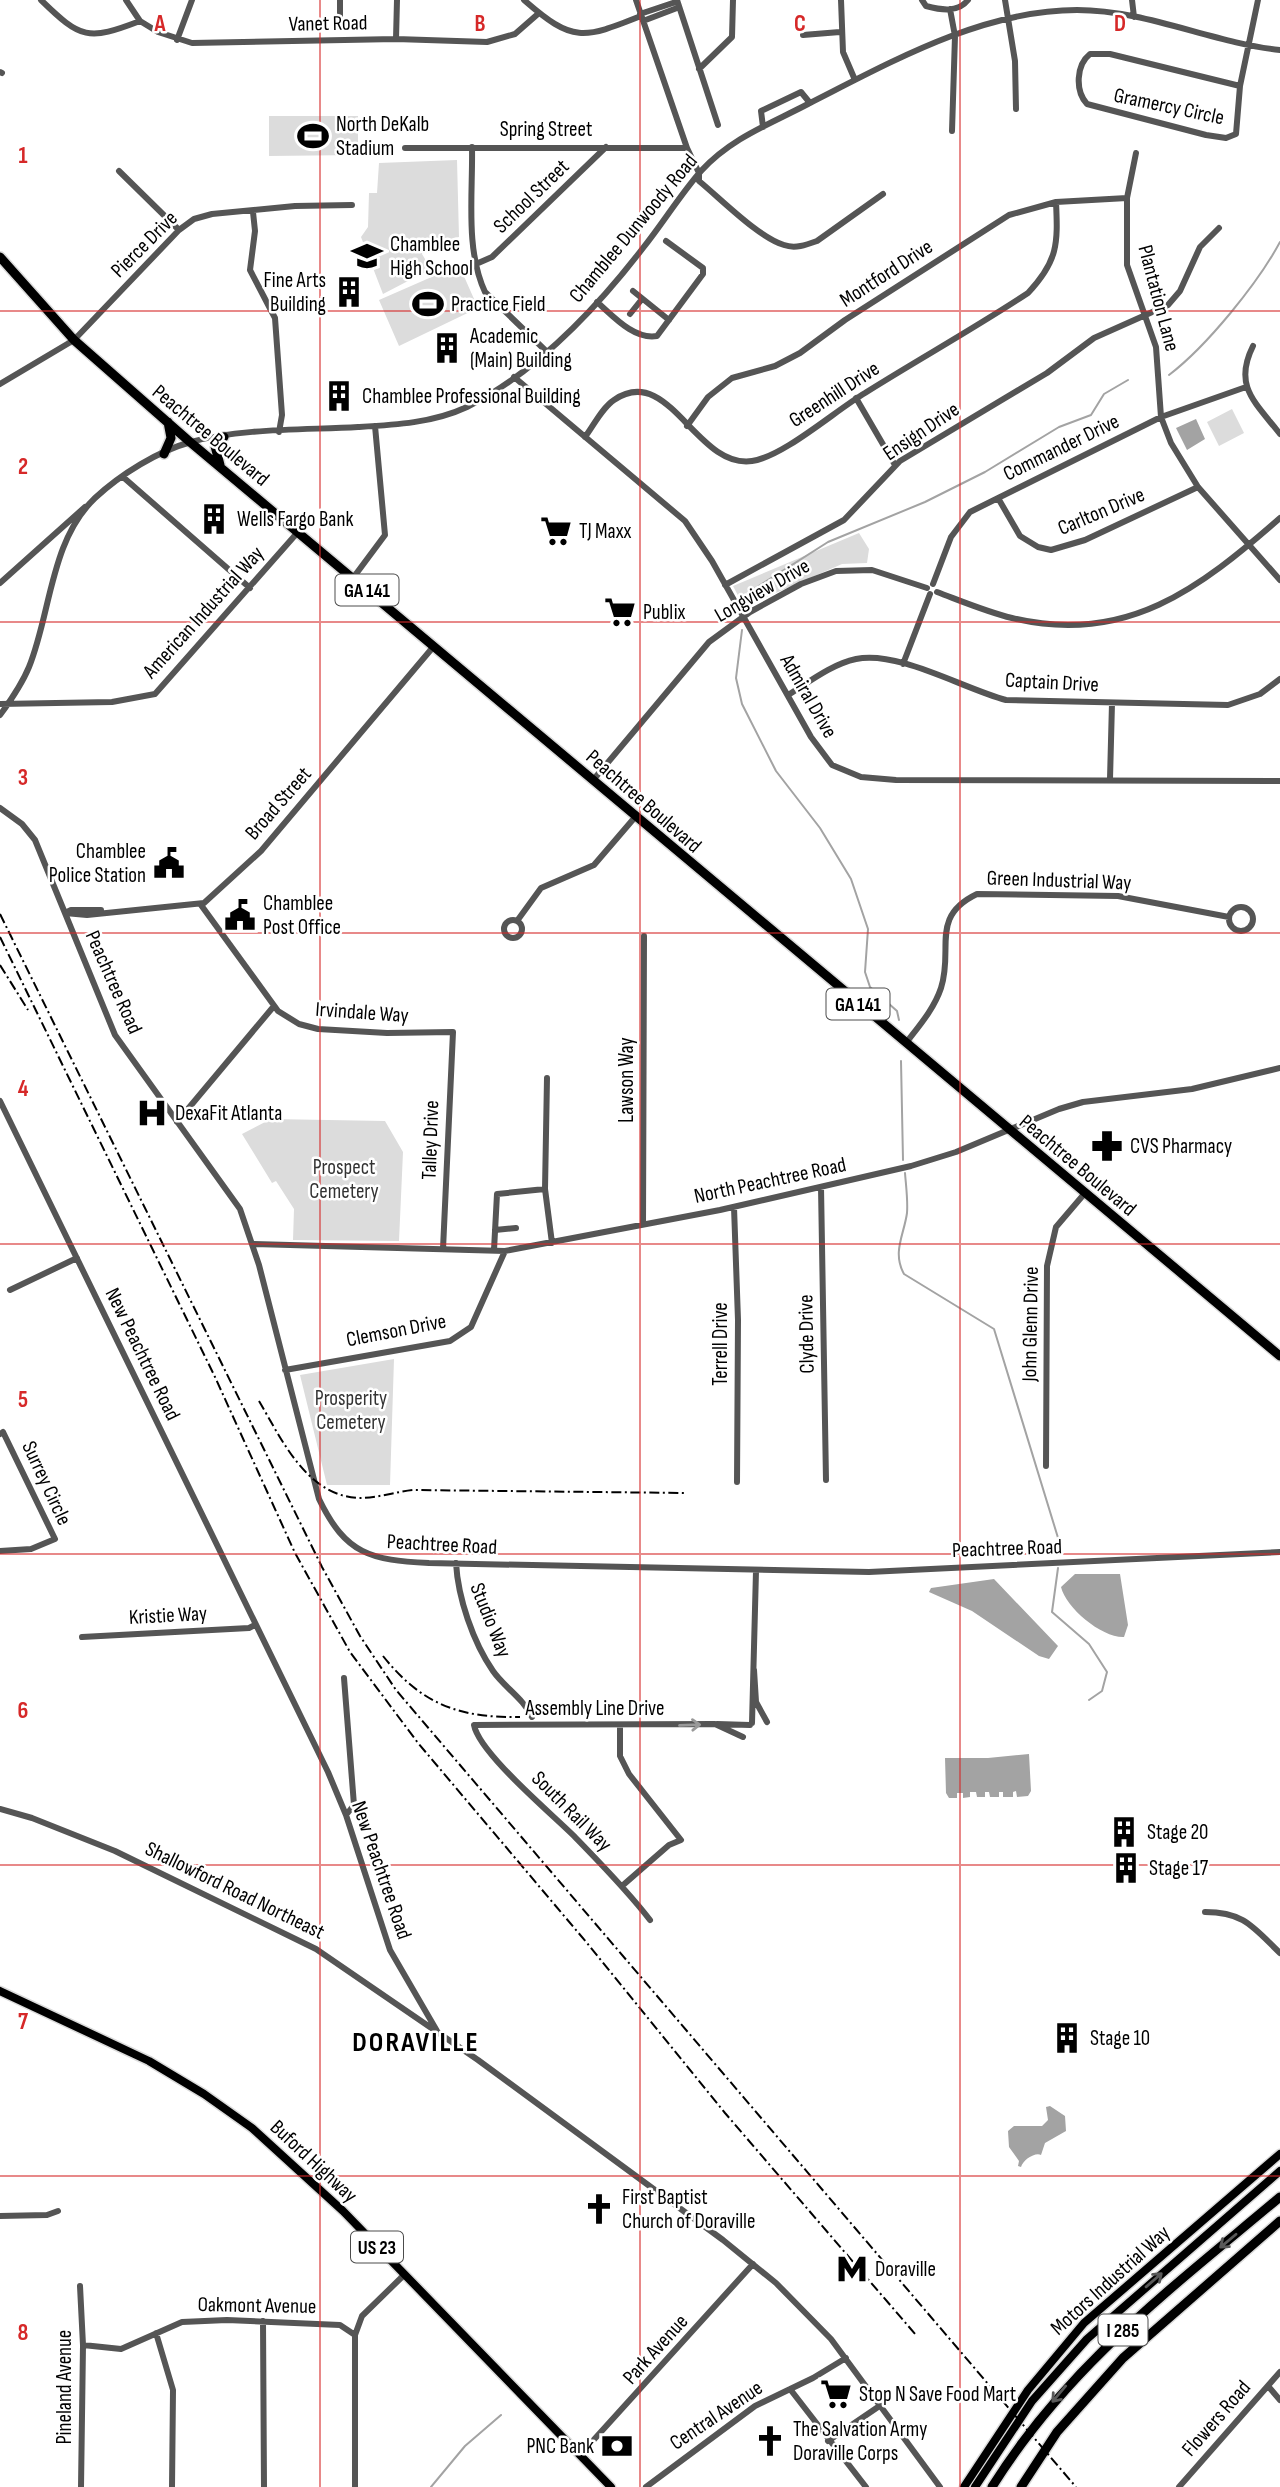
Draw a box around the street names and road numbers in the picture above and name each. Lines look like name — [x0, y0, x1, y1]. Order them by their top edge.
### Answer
street label: Vanet Road — [288, 10, 368, 37]
street label: Gramercy Circle — [1111, 83, 1226, 130]
street label: Spring Street — [500, 117, 592, 142]
street label: Chamblee Dunwoody Road — [564, 149, 703, 308]
street label: School Street — [488, 154, 574, 238]
street label: Pierce Drive — [106, 206, 183, 283]
street label: Montford Drive — [835, 234, 937, 313]
street label: Plantation Lane — [1132, 242, 1185, 354]
street label: Greenhill Drive — [784, 356, 884, 433]
street label: Peachtree Boulevard — [147, 379, 274, 491]
street label: Ensign Drive — [878, 397, 964, 466]
street label: Commander Drive — [999, 409, 1123, 486]
street label: Carlton Drive — [1054, 482, 1148, 541]
street label: American Industrial Way — [137, 541, 269, 684]
street label: Longview Drive — [710, 553, 814, 628]
road number: GA 141 — [336, 575, 398, 606]
street label: Admiral Drive — [774, 649, 843, 743]
street label: Captain Drive — [1004, 668, 1100, 697]
street label: Peachtree Boulevard — [581, 744, 706, 858]
street label: Broad Street — [240, 762, 317, 845]
street label: Green Industrial Way — [986, 865, 1132, 896]
street label: Peachtree Road — [80, 927, 147, 1038]
road number: GA 141 — [826, 988, 890, 1020]
street label: Irvindale Way — [315, 997, 409, 1028]
street label: Lawson Way — [614, 1037, 639, 1123]
street label: Talley Drive — [417, 1100, 444, 1180]
street label: Peachtree Boulevard — [1014, 1109, 1141, 1221]
street label: North Peachtree Road — [692, 1152, 848, 1209]
street label: John Glenn Drive — [1017, 1266, 1044, 1383]
street label: New Peachtree Road — [100, 1284, 185, 1425]
street label: Clyde Drive — [793, 1294, 820, 1374]
street label: Terrell Drive — [708, 1302, 733, 1386]
street label: Clemson Drive — [344, 1309, 448, 1352]
street label: Surrey Circle — [16, 1437, 77, 1529]
street label: Peachtree Road — [386, 1529, 498, 1560]
street label: Peachtree Road — [951, 1534, 1063, 1563]
street label: Studio Way — [464, 1579, 517, 1661]
street label: Kristie Way — [128, 1601, 208, 1630]
street label: Assembly Line Drive — [525, 1696, 665, 1721]
street label: South Rail Way — [526, 1766, 617, 1857]
street label: New Peachtree Road — [346, 1798, 417, 1943]
street label: Shallowford Road Northeast — [141, 1836, 328, 1945]
street label: Buford Highway — [265, 2115, 362, 2208]
street label: Motors Industrial Way — [1046, 2220, 1175, 2340]
road number: US 23 — [351, 2232, 403, 2262]
street label: Oakmont Avenue — [197, 2292, 317, 2319]
street label: Park Avenue — [618, 2309, 693, 2389]
road number: I 285 — [1098, 2314, 1148, 2346]
street label: Pineland Avenue — [52, 2330, 77, 2444]
street label: Central Avenue — [665, 2375, 767, 2456]
street label: Flowers Road — [1177, 2375, 1256, 2461]

